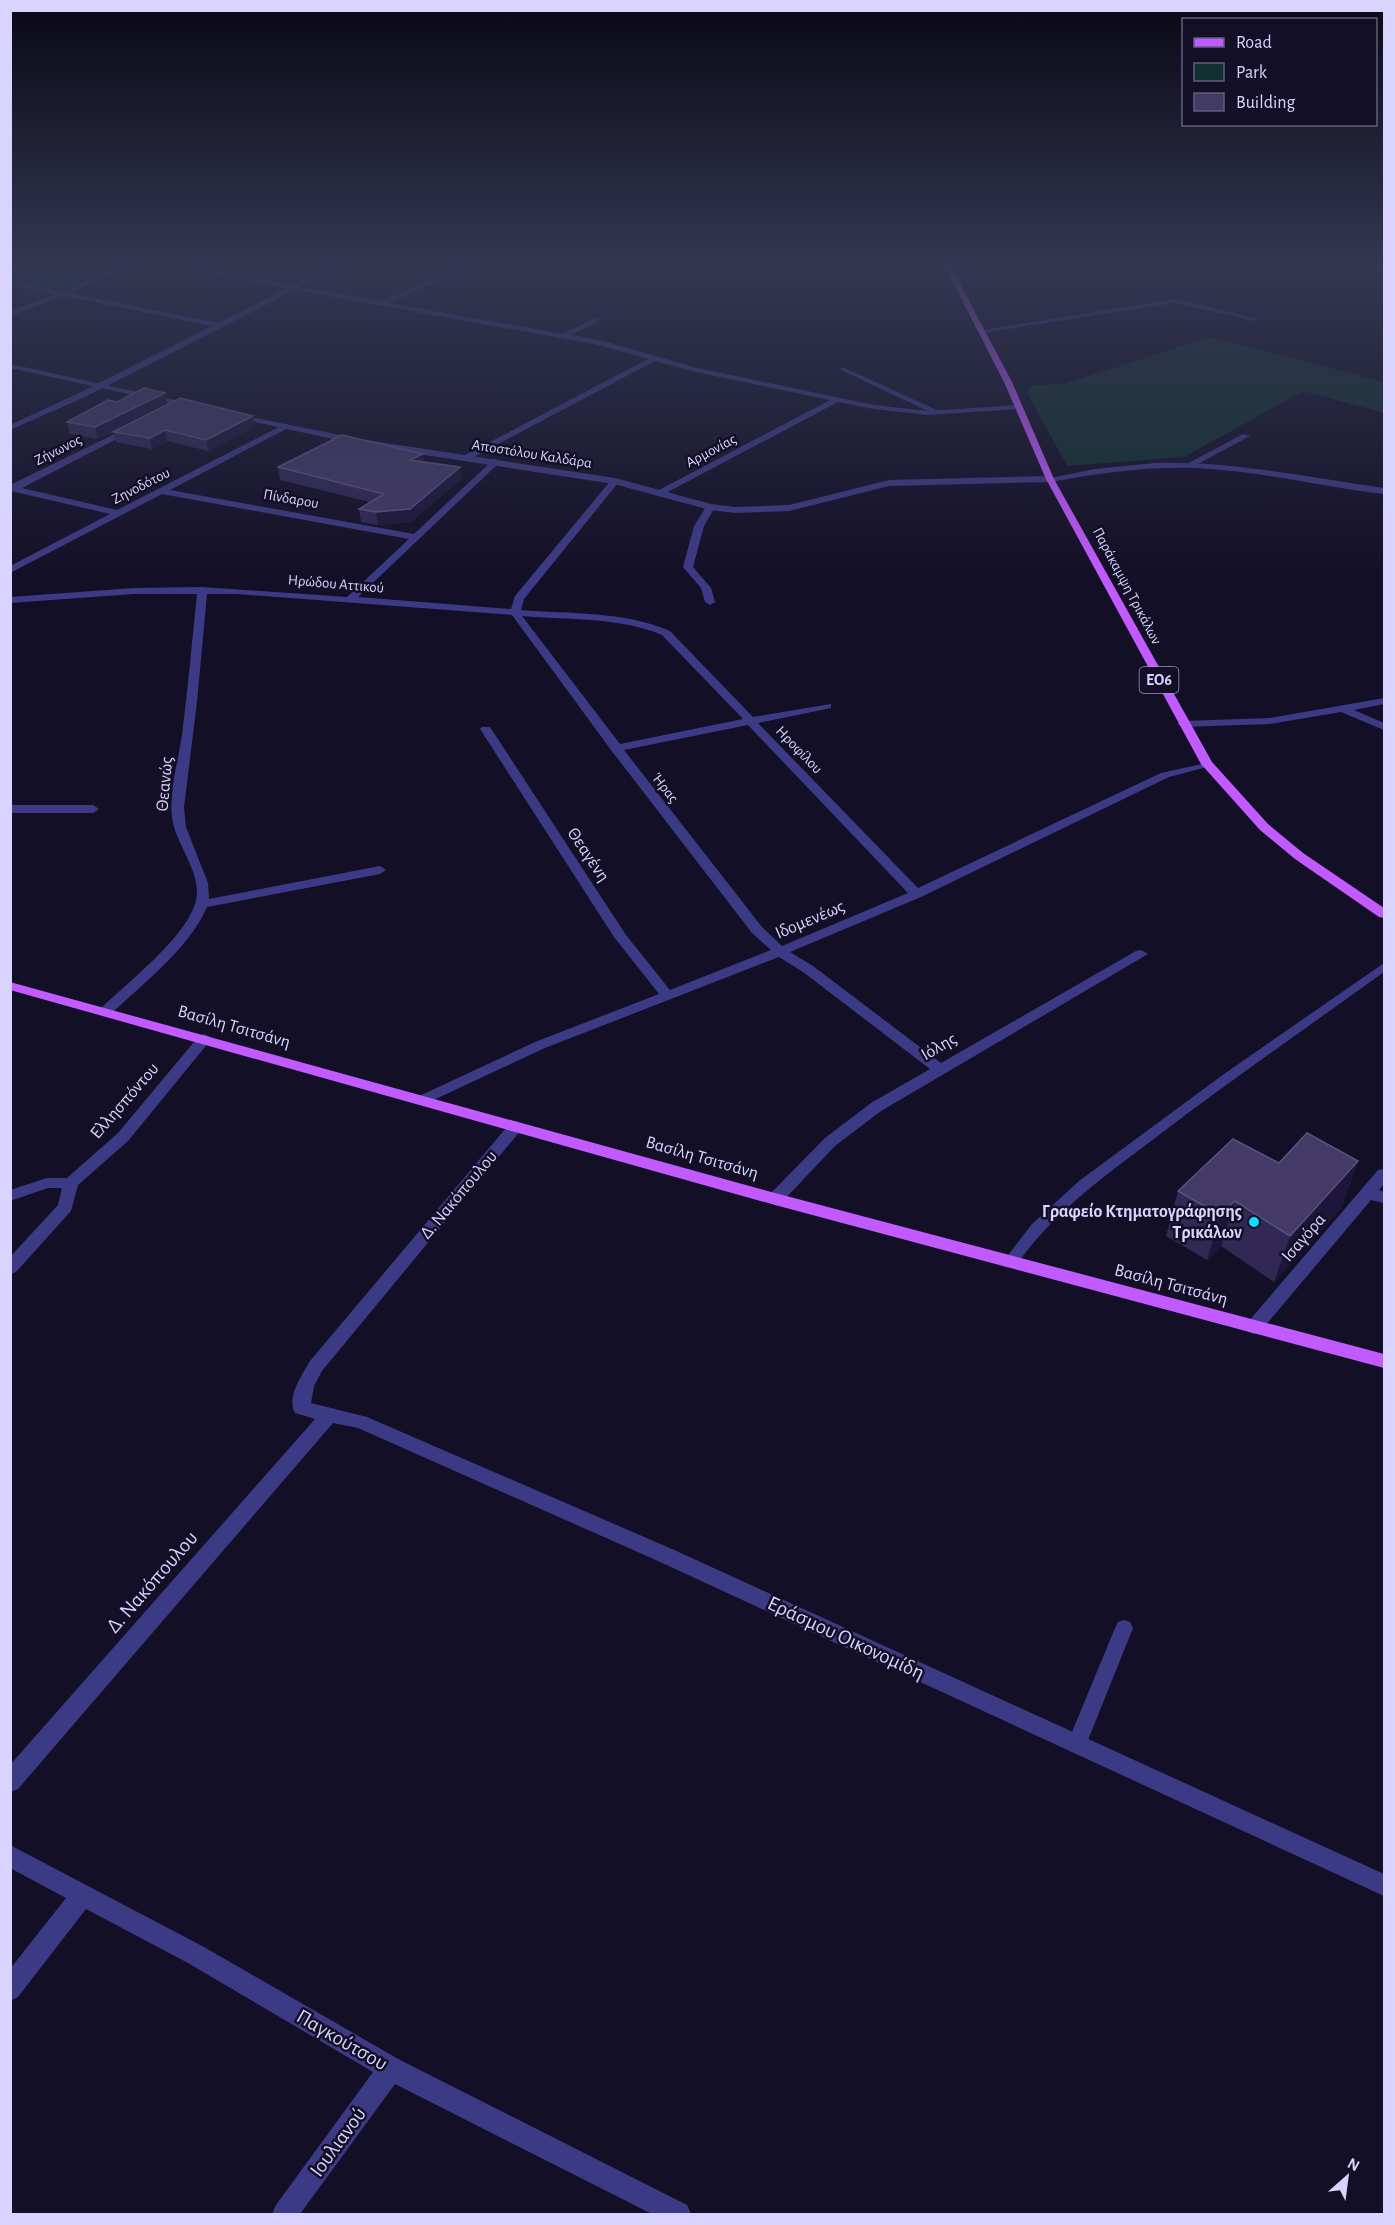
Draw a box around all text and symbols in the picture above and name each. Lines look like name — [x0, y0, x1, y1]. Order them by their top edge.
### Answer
legend — [1182, 18, 1377, 126]
text: Road — [1236, 34, 1272, 52]
text: Park — [1236, 64, 1268, 82]
text: Building — [1236, 94, 1296, 112]
street label: Αρμονίας — [683, 431, 739, 470]
street label: Ζήνωνος — [32, 432, 84, 468]
street label: Αποστόλου Καλδάρα — [471, 437, 593, 471]
street label: Ζηνοδότου — [109, 465, 173, 507]
street label: Πίνδαρου — [262, 487, 320, 511]
street label: Παράκαμψη Τρικάλων — [1090, 525, 1164, 647]
street label: Ηρώδου Αττικού — [287, 572, 385, 596]
road number: ΕΟ6 — [1140, 667, 1178, 693]
street label: Ηροφίλου — [773, 723, 825, 777]
street label: Θεανώς — [154, 756, 176, 812]
street label: Ήρας — [649, 770, 681, 806]
street label: Θεαγένη — [563, 825, 613, 885]
street label: Ιδομενέως — [773, 897, 847, 943]
street label: Βασίλη Τσιτσάνη — [176, 1001, 293, 1052]
street label: Ιόλης — [918, 1030, 960, 1064]
street label: Ελλησπόντου — [87, 1060, 163, 1142]
street label: Βασίλη Τσιτσάνη — [644, 1132, 761, 1183]
street label: Δ. Νακόπουλου — [417, 1147, 501, 1243]
place label: Γραφείο Κτηματογράφησης Τρικάλων — [1042, 1202, 1242, 1242]
street label: Ισαγόρα — [1278, 1211, 1330, 1265]
marker: Γραφείο Κτηματογράφησης Τρικάλων — [1247, 1215, 1261, 1229]
street label: Βασίλη Τσιτσάνη — [1112, 1260, 1230, 1309]
street label: Δ. Νακόπουλου — [102, 1527, 202, 1637]
street label: Εράσμου Οικονομίδη — [764, 1592, 928, 1684]
street label: Παγκούτσου — [293, 2006, 391, 2074]
street label: Ιουλιανού — [306, 2103, 370, 2181]
north arrow — [1317, 2147, 1377, 2207]
text: N — [1345, 2155, 1362, 2174]

